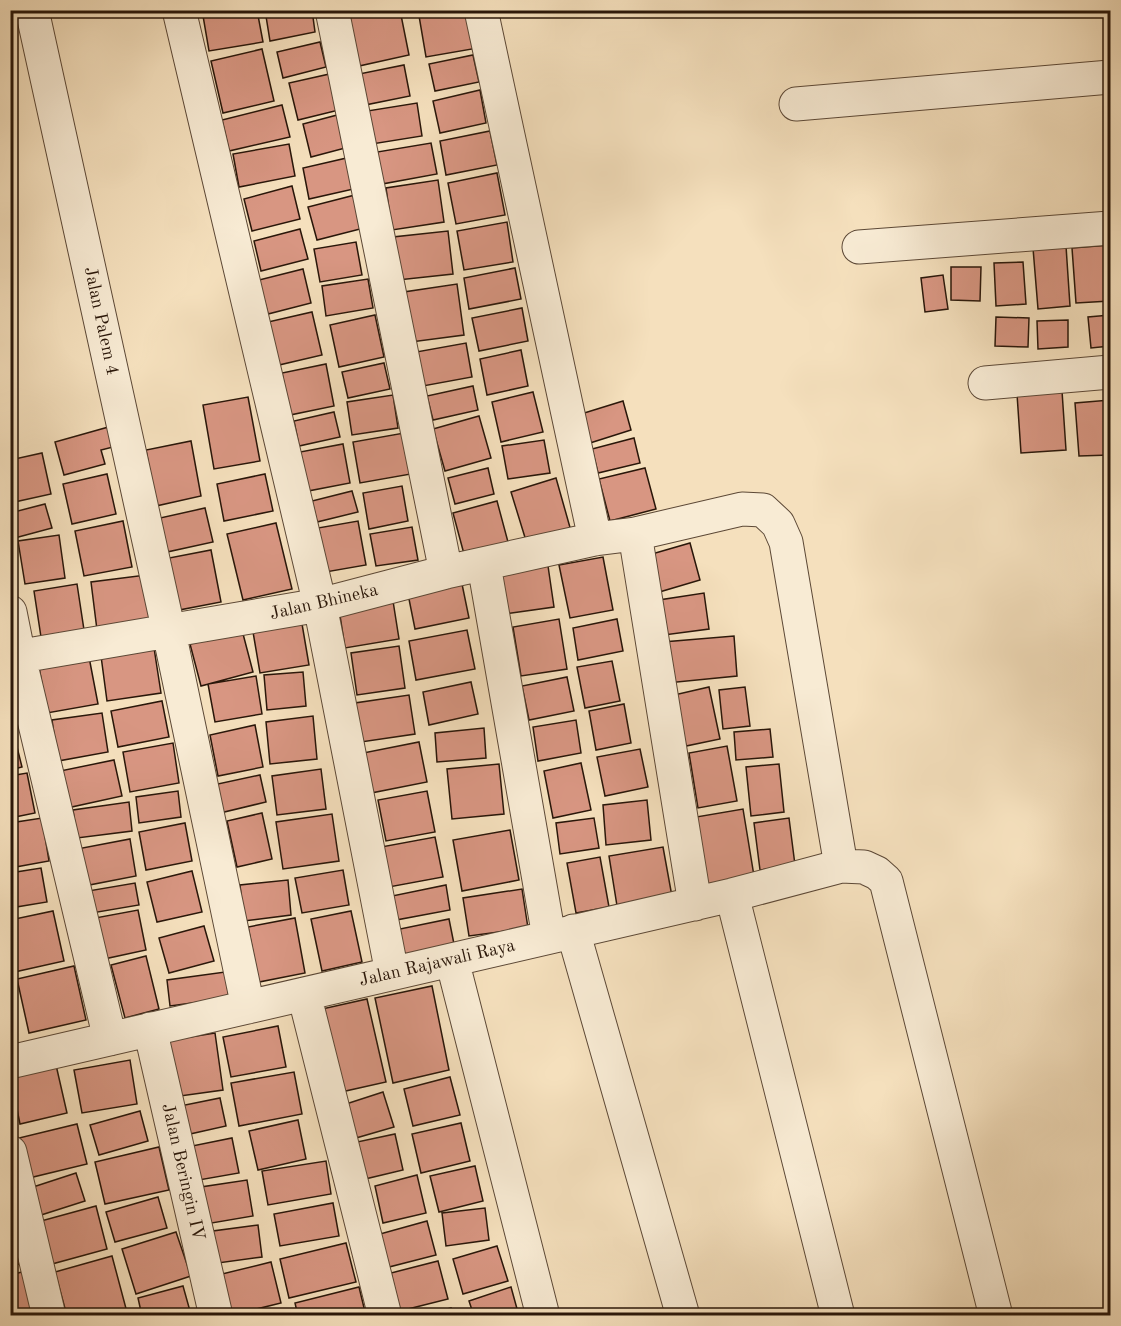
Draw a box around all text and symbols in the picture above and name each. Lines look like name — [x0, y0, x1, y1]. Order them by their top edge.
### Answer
street label: Jalan Palem 4 — [81, 265, 121, 377]
street label: Jalan Bhineka — [268, 581, 380, 623]
street label: Jalan Rajawali Raya — [357, 936, 517, 990]
street label: Jalan Beringin IV — [158, 1102, 208, 1242]

